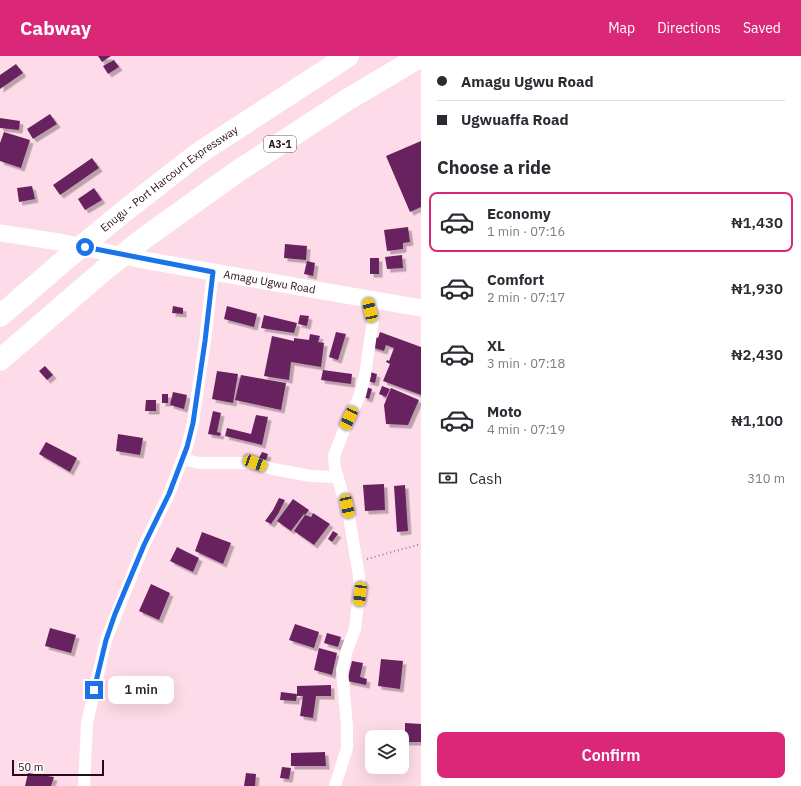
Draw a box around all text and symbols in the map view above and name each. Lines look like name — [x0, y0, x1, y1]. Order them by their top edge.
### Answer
text: Cabway — [20, 16, 91, 40]
text: Map — [608, 19, 635, 37]
text: Directions — [657, 19, 721, 37]
text: Saved — [743, 19, 781, 37]
text: Amagu Ugwu Road — [461, 72, 594, 91]
text: Ugwuaffa Road — [461, 110, 569, 129]
street label: Enugu - Port Harcourt Expressway — [98, 122, 241, 235]
road number: A3-1 — [264, 136, 296, 152]
text: Choose a ride — [437, 156, 551, 179]
icon: car — [439, 204, 475, 240]
text: Economy — [487, 204, 551, 223]
text: ₦1,430 — [731, 213, 783, 232]
text: 1 min · 07:16 — [487, 223, 565, 240]
route start — [76, 238, 94, 256]
street label: Amagu Ugwu Road — [223, 267, 317, 297]
icon: car — [439, 270, 475, 306]
text: Comfort — [487, 270, 544, 289]
text: ₦1,930 — [731, 279, 783, 298]
text: 2 min · 07:17 — [487, 289, 565, 306]
car — [361, 297, 379, 323]
icon: car — [439, 336, 475, 372]
text: XL — [487, 336, 505, 355]
text: ₦2,430 — [731, 345, 783, 364]
text: 3 min · 07:18 — [487, 355, 565, 372]
icon: car — [439, 402, 475, 438]
text: Moto — [487, 402, 522, 421]
car — [338, 405, 360, 431]
text: ₦1,100 — [731, 411, 783, 430]
text: 4 min · 07:19 — [487, 421, 565, 438]
car — [242, 453, 268, 473]
icon: cash — [437, 467, 459, 489]
text: Cash — [469, 469, 502, 488]
text: 310 m — [747, 470, 785, 487]
car — [339, 493, 355, 519]
car — [353, 581, 367, 607]
callout: 1 min — [108, 676, 174, 704]
route end — [85, 681, 103, 699]
text: 1 min — [124, 681, 158, 698]
map controls — [365, 730, 409, 774]
button: layers — [365, 730, 409, 774]
button: Confirm — [437, 732, 785, 778]
scale bar — [12, 758, 104, 777]
text: 50 m — [18, 760, 43, 774]

